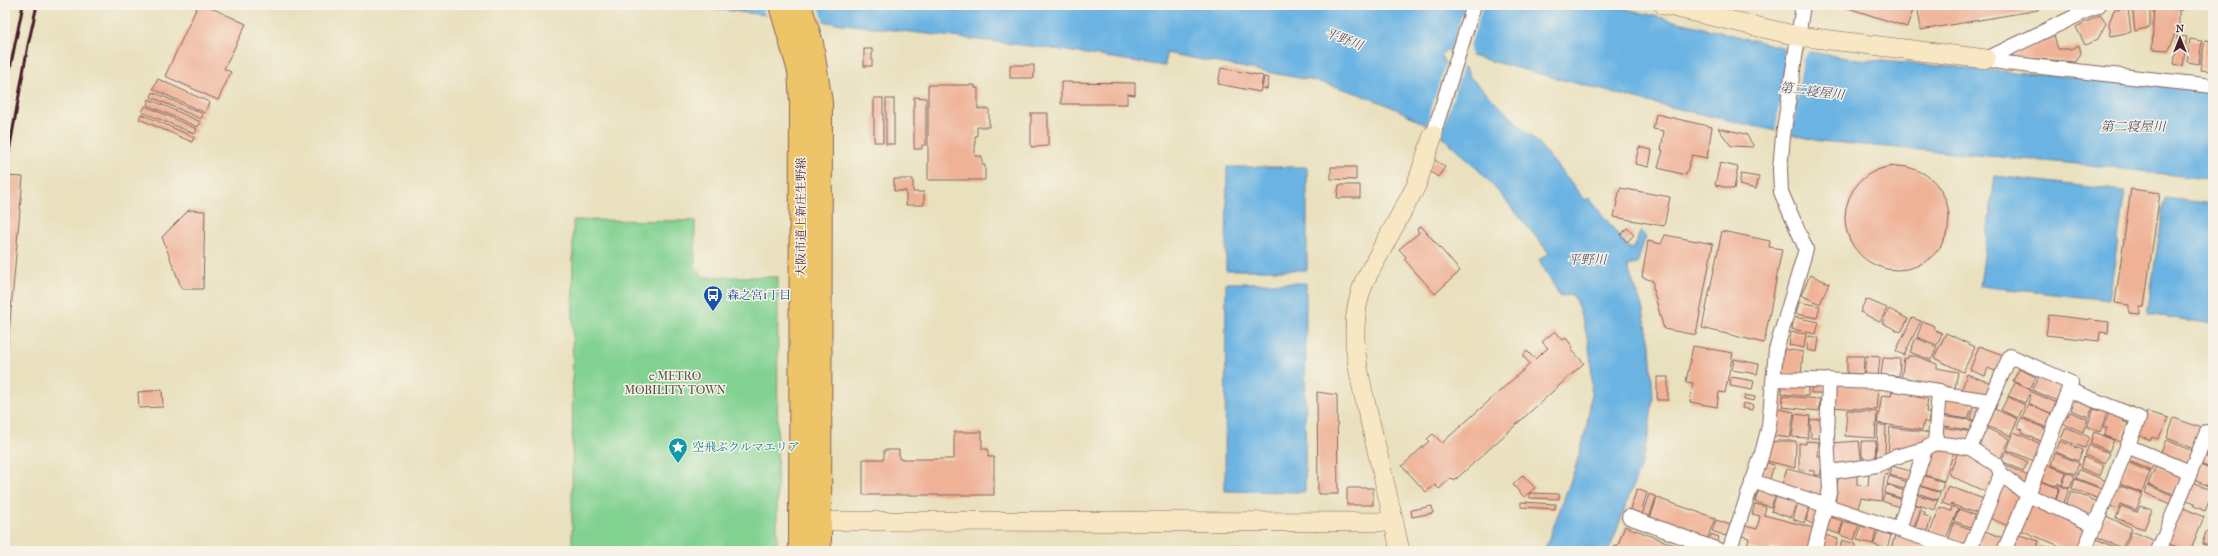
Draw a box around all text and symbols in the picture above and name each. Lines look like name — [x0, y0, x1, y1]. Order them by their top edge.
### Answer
north arrow — [2160, 18, 2200, 58]
text: N — [2176, 22, 2185, 35]
water label: 平野川 — [1323, 25, 1367, 54]
water label: 第二寝屋川 — [1779, 80, 1847, 103]
water label: 第二寝屋川 — [2100, 119, 2167, 134]
street label: 大阪市道上新庄生野線 — [794, 157, 808, 277]
water label: 平野川 — [1567, 252, 1608, 267]
bus stop icon: 森之宮1丁目 — [702, 284, 724, 312]
place label: 森之宮1丁目 — [727, 288, 791, 302]
park label: e METRO MOBILITY TOWN — [624, 369, 726, 397]
place icon: 空飛ぶクルマエリア — [667, 436, 689, 464]
place label: 空飛ぶクルマエリア — [692, 440, 800, 454]

